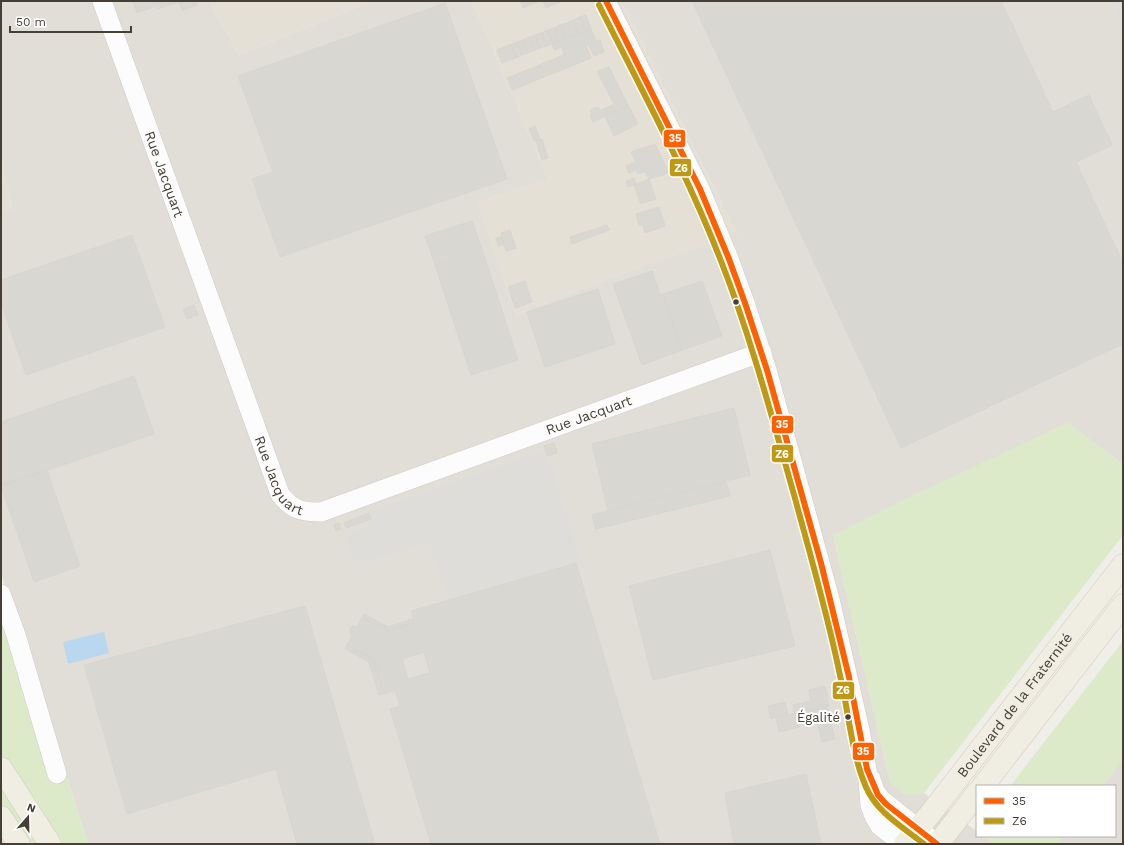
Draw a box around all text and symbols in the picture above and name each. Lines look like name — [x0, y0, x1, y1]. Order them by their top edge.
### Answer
scale bar — [10, 8, 131, 34]
text: 50 m — [16, 15, 46, 29]
street label: Rue Jacquart — [142, 129, 187, 219]
line badge: 35 — [663, 129, 686, 148]
text: 35 — [669, 132, 681, 145]
line badge: Z6 — [669, 158, 692, 177]
text: Z6 — [674, 162, 688, 175]
unlabelled marker — [731, 297, 741, 307]
street label: Rue Jacquart — [543, 392, 634, 438]
line badge: 35 — [771, 415, 794, 434]
text: 35 — [776, 418, 788, 431]
street label: Rue Jacquart — [252, 434, 305, 518]
line badge: Z6 — [771, 444, 794, 463]
text: Z6 — [775, 448, 789, 461]
street label: Boulevard de la Fraternité — [954, 630, 1075, 780]
line badge: Z6 — [832, 681, 855, 700]
text: Z6 — [836, 684, 850, 697]
place label: Égalité — [797, 709, 840, 725]
marker: Égalité — [843, 712, 853, 722]
line badge: 35 — [852, 742, 875, 761]
text: 35 — [857, 745, 869, 758]
legend — [976, 785, 1116, 837]
text: 35 — [1012, 794, 1026, 808]
north arrow — [8, 797, 48, 837]
text: N — [25, 801, 37, 816]
text: Z6 — [1012, 814, 1027, 828]

